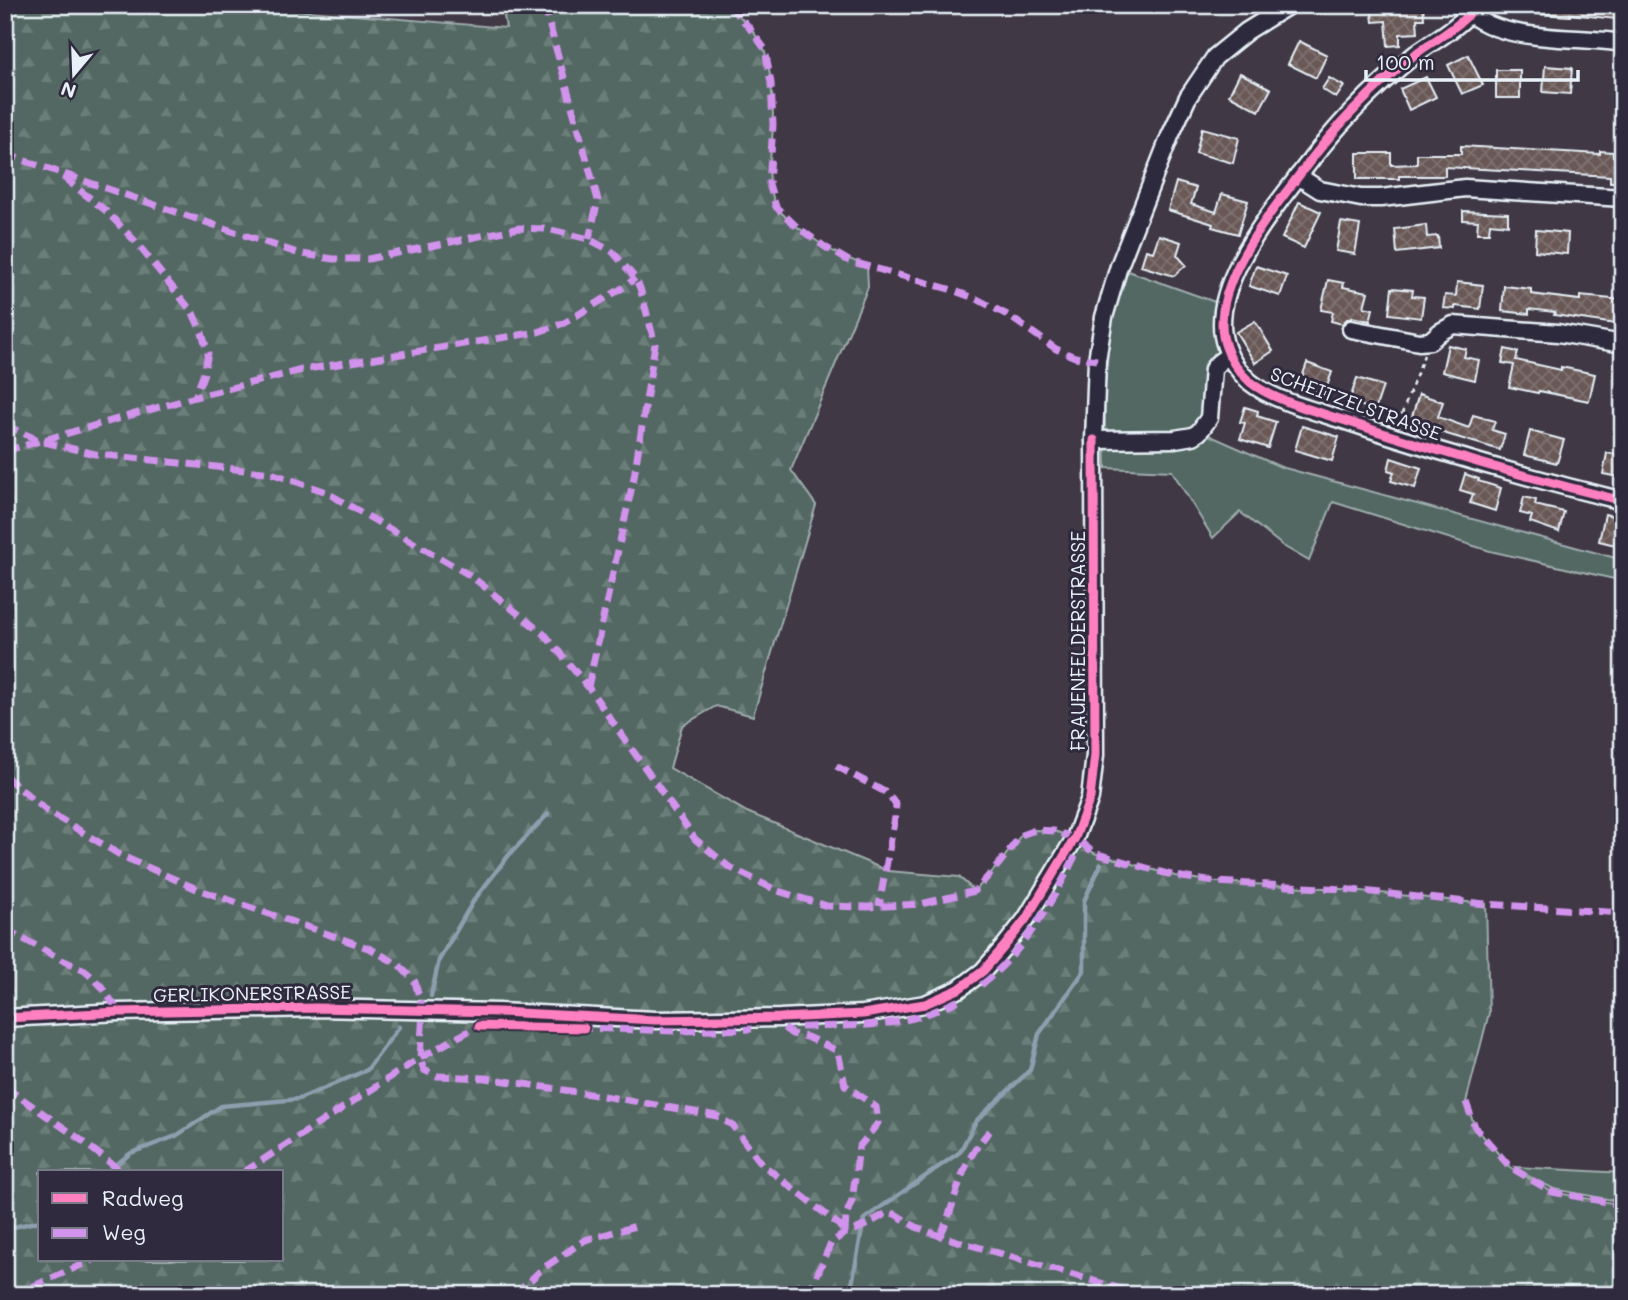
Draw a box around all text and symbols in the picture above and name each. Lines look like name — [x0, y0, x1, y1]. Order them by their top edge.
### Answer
north arrow — [38, 38, 108, 108]
scale bar — [1366, 38, 1577, 82]
text: 100 m — [1376, 48, 1435, 75]
text: N — [57, 76, 79, 105]
street label: SCHEITZELSTRASSE — [1267, 360, 1445, 446]
street label: FRAUENFELDERSTRASSE — [1065, 531, 1090, 751]
street label: GERLIKONERSTRASSE — [153, 979, 351, 1007]
legend — [38, 1170, 284, 1262]
text: Radweg — [102, 1184, 183, 1211]
text: Weg — [102, 1218, 146, 1245]

